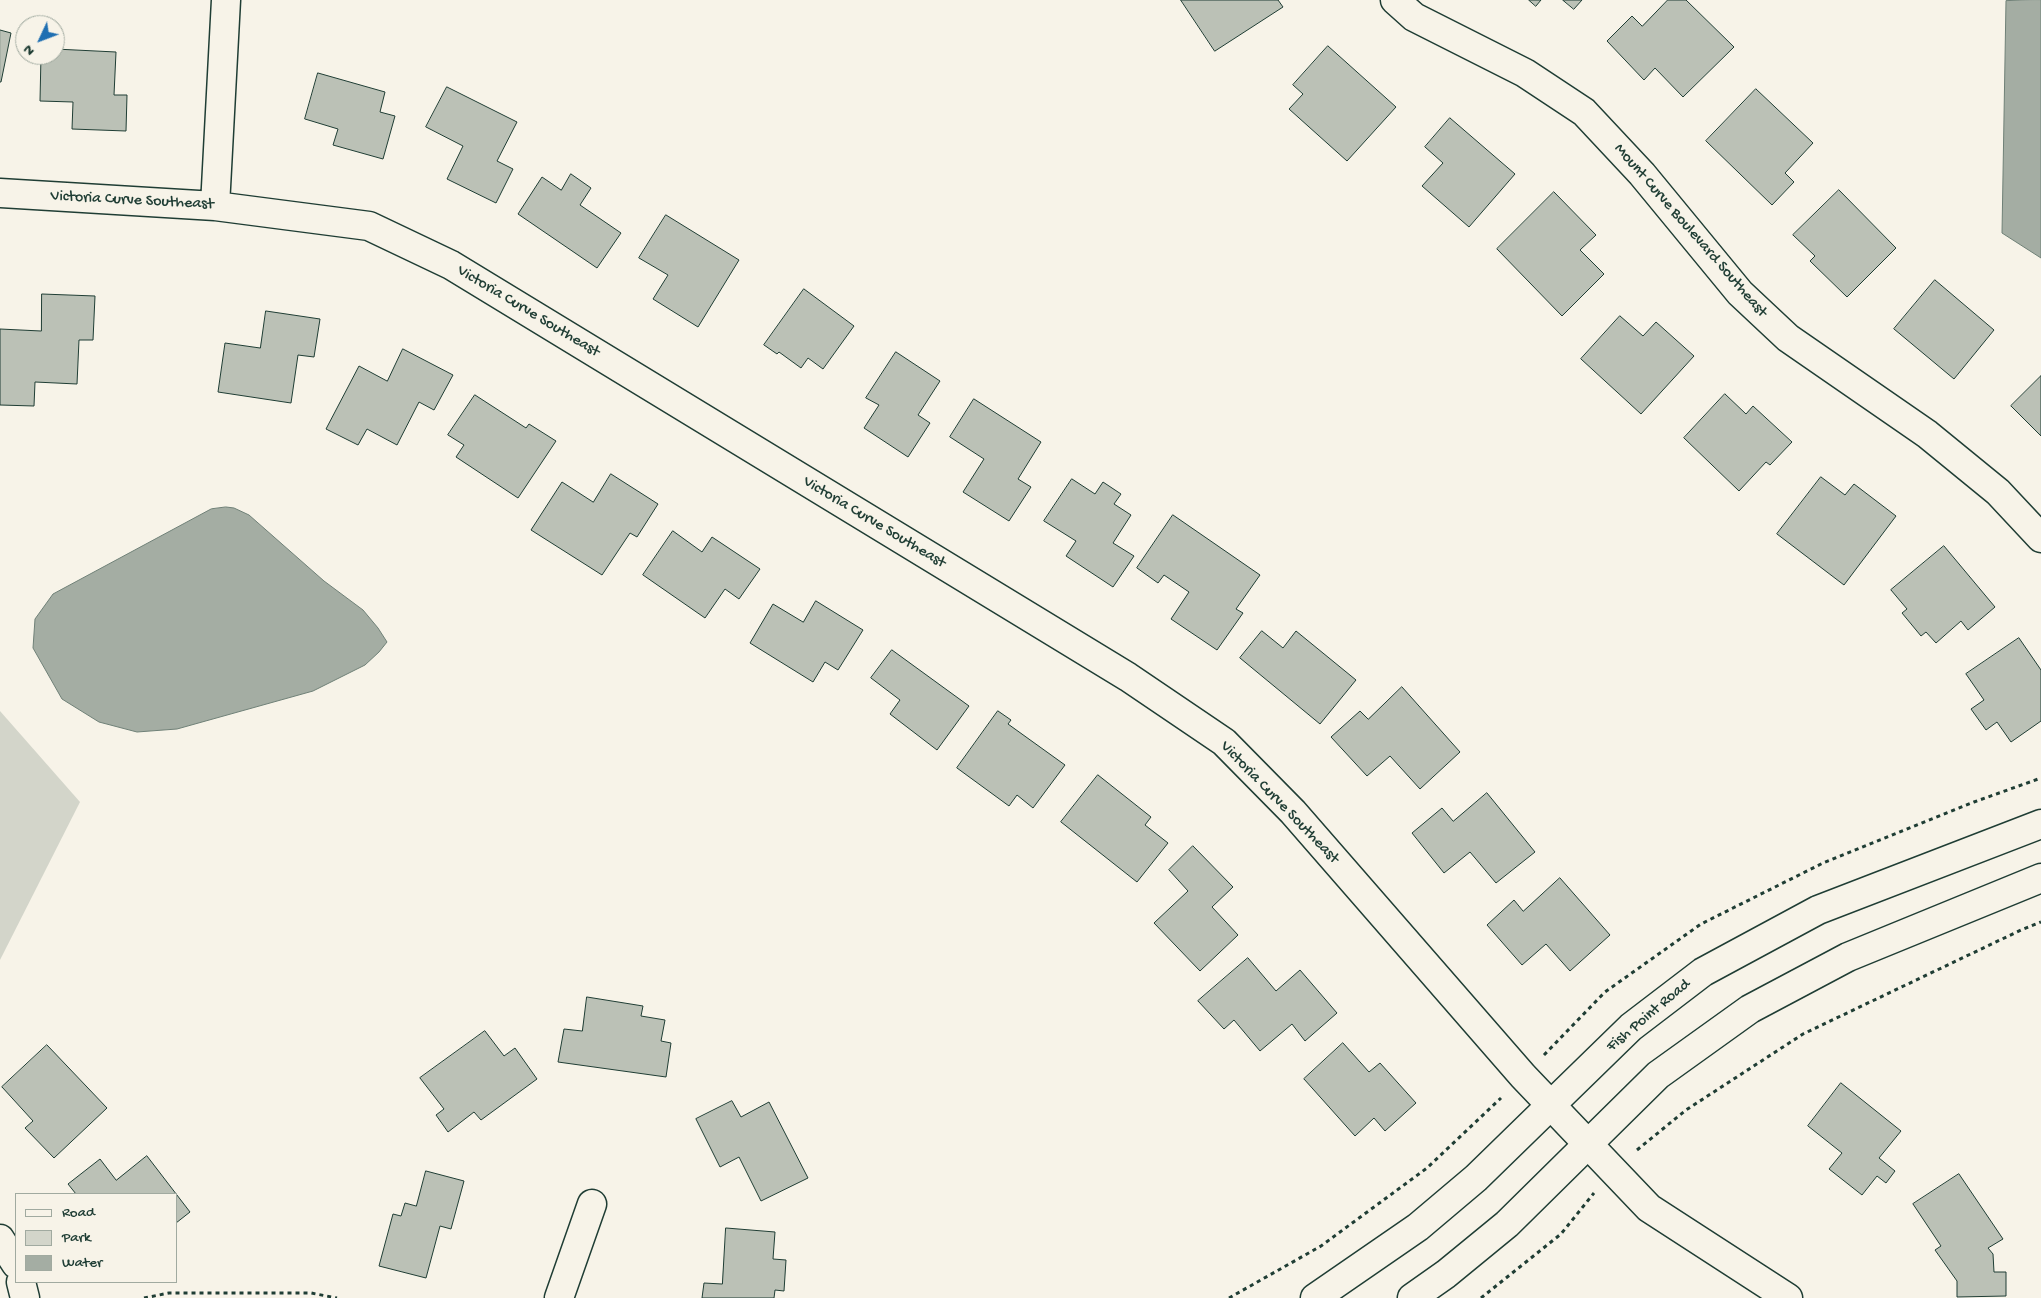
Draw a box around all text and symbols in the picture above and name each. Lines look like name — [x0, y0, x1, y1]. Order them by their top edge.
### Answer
north arrow — [15, 15, 65, 65]
text: N — [20, 41, 39, 59]
street label: Mount Curve Boulevard Southeast — [1609, 140, 1771, 322]
street label: Victoria Curve Southeast — [50, 187, 214, 215]
street label: Victoria Curve Southeast — [453, 262, 603, 362]
street label: Victoria Curve Southeast — [799, 473, 949, 573]
street label: Victoria Curve Southeast — [1215, 738, 1343, 868]
street label: Fish Point Road — [1603, 975, 1695, 1057]
legend — [15, 1193, 178, 1283]
text: Road — [62, 1204, 95, 1222]
text: Park — [62, 1229, 91, 1247]
text: Water — [62, 1254, 102, 1272]

